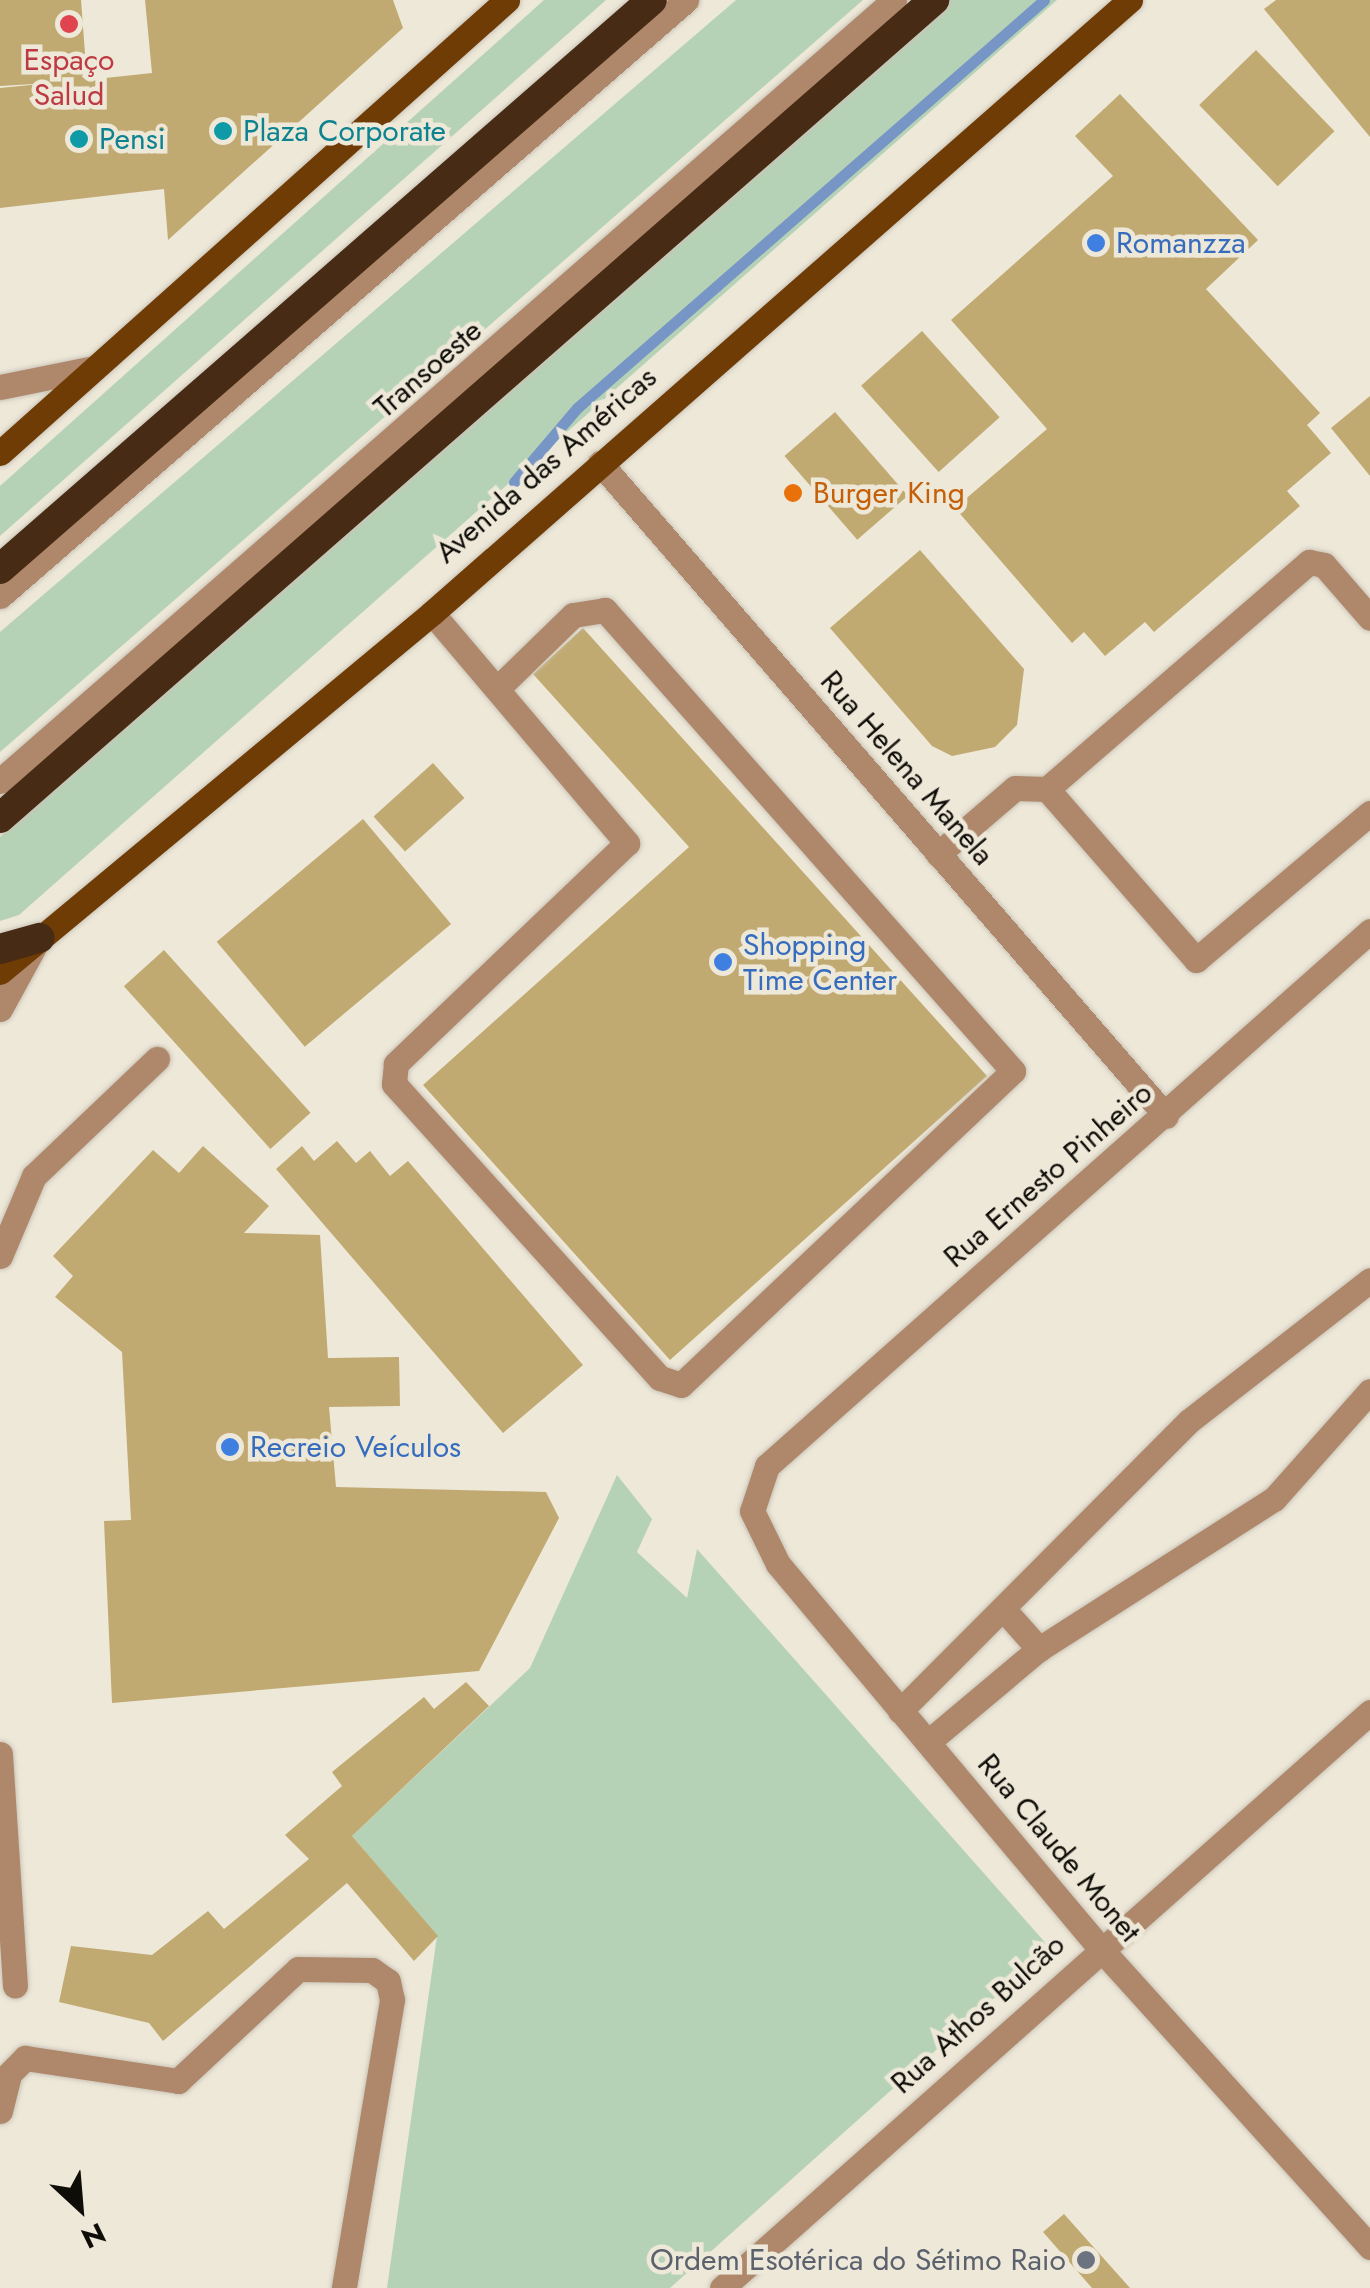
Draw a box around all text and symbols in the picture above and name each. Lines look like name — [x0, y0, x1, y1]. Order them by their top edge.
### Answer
marker: Espaço Salud — [56, 11, 82, 37]
place label: Espaço Salud — [24, 42, 114, 112]
place label: Plaza Corporate — [243, 113, 446, 149]
marker: Plaza Corporate — [212, 120, 234, 142]
place label: Pensi — [99, 121, 166, 157]
marker: Pensi — [68, 128, 90, 150]
place label: Romanzza — [1116, 225, 1246, 261]
marker: Romanzza — [1085, 232, 1107, 254]
street label: Transoeste — [367, 313, 489, 425]
street label: Avenida das Américas — [428, 359, 664, 571]
place label: Burger King — [813, 475, 965, 511]
marker: Burger King — [782, 482, 804, 504]
street label: Rua Helena Manela — [813, 663, 1001, 873]
place label: Shopping Time Center — [743, 927, 897, 998]
marker: Shopping Time Center — [712, 951, 734, 973]
street label: Rua Ernesto Pinheiro — [937, 1075, 1159, 1275]
place label: Recreio Veículos — [250, 1429, 461, 1465]
marker: Recreio Veículos — [219, 1436, 241, 1458]
street label: Rua Claude Monet — [970, 1747, 1148, 1949]
street label: Rua Athos Bulcão — [884, 1927, 1072, 2101]
north arrow — [30, 2158, 130, 2258]
text: N — [74, 2212, 112, 2259]
place label: Ordem Esotérica do Sétimo Raio — [650, 2242, 1066, 2278]
marker: Ordem Esotérica do Sétimo Raio — [1075, 2249, 1097, 2271]

